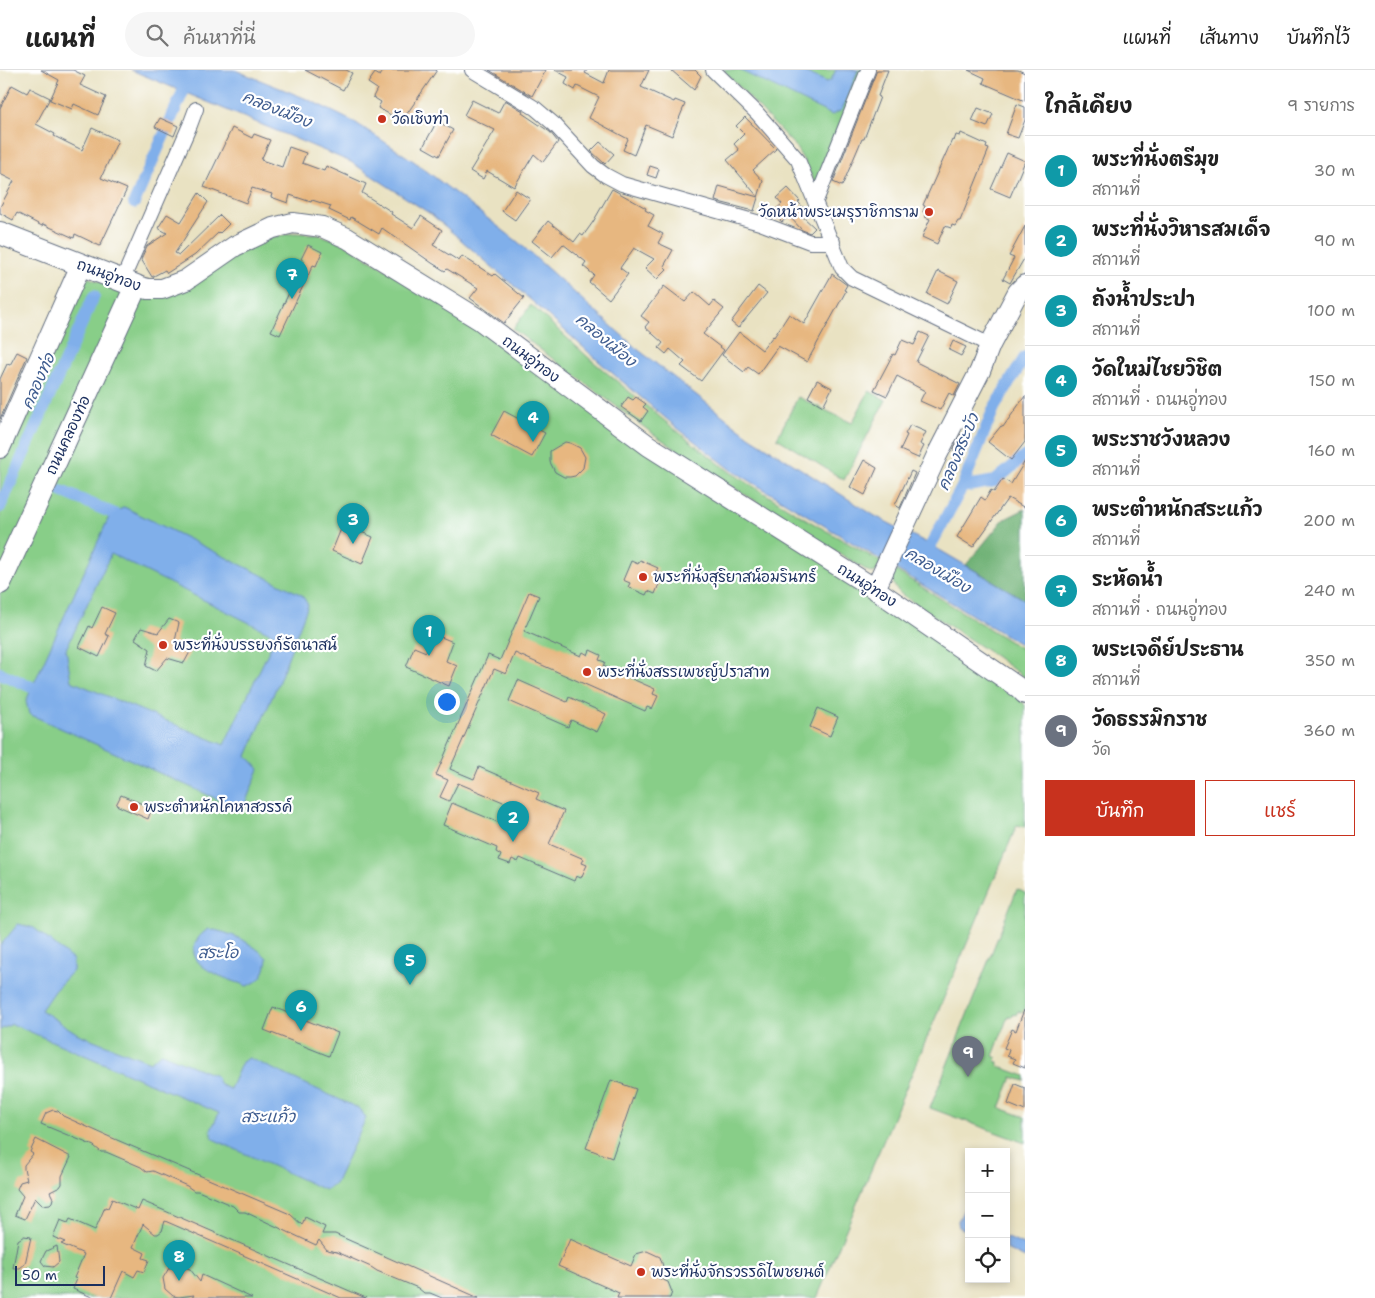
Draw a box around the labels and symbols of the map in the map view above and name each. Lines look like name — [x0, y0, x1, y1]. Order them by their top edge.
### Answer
water label: คลองเมือง — [240, 86, 316, 133]
place label: วัดเชิงท่า — [392, 109, 449, 129]
marker: วัดเชิงท่า — [376, 113, 388, 125]
place label: วัดหน้าพระเมรุราชิการาม — [759, 202, 919, 223]
marker: วัดหน้าพระเมรุราชิการาม — [923, 206, 935, 218]
street label: ถนนอู่ทอง — [74, 254, 144, 297]
pin: 7 — [276, 258, 308, 299]
water label: คลองเมือง — [572, 309, 642, 372]
street label: ถนนอู่ทอง — [498, 331, 564, 388]
water label: คลองท่อ — [16, 348, 60, 412]
street label: ถนนคลองท่อ — [41, 392, 95, 478]
pin: 4 — [517, 401, 549, 442]
water label: คลองสระบัว — [932, 409, 984, 493]
pin: 3 — [337, 503, 369, 544]
water label: คลองเมือง — [902, 542, 976, 599]
street label: ถนนอู่ทอง — [833, 558, 901, 612]
place label: พระที่นั่งสุริยาสน์อมรินทร์ — [653, 563, 817, 588]
marker: พระที่นั่งสุริยาสน์อมรินทร์ — [637, 571, 649, 583]
pin: 1 — [413, 615, 445, 656]
place label: พระที่นั่งบรรยงก์รัตนาสน์ — [173, 631, 337, 655]
marker: พระที่นั่งบรรยงก์รัตนาสน์ — [157, 639, 169, 651]
place label: พระที่นั่งสรรเพชญ์ปราสาท — [597, 658, 770, 682]
marker: พระที่นั่งสรรเพชญ์ปราสาท — [581, 666, 593, 678]
your location — [434, 689, 460, 715]
place label: พระตำหนักโคหาสวรรค์ — [144, 797, 292, 817]
marker: พระตำหนักโคหาสวรรค์ — [128, 801, 140, 813]
pin: 2 — [497, 801, 529, 842]
water label: สระโอ — [198, 942, 240, 963]
pin: 5 — [394, 944, 426, 985]
pin: 6 — [285, 990, 317, 1031]
pin: 9 — [952, 1036, 984, 1077]
water label: สระแก้ว — [241, 1106, 296, 1127]
pin: 8 — [163, 1240, 195, 1281]
place label: พระที่นั่งจักรวรรดิไพชยนต์ — [651, 1258, 824, 1282]
scale bar — [15, 1263, 105, 1286]
marker: พระที่นั่งจักรวรรดิไพชยนต์ — [635, 1266, 647, 1278]

